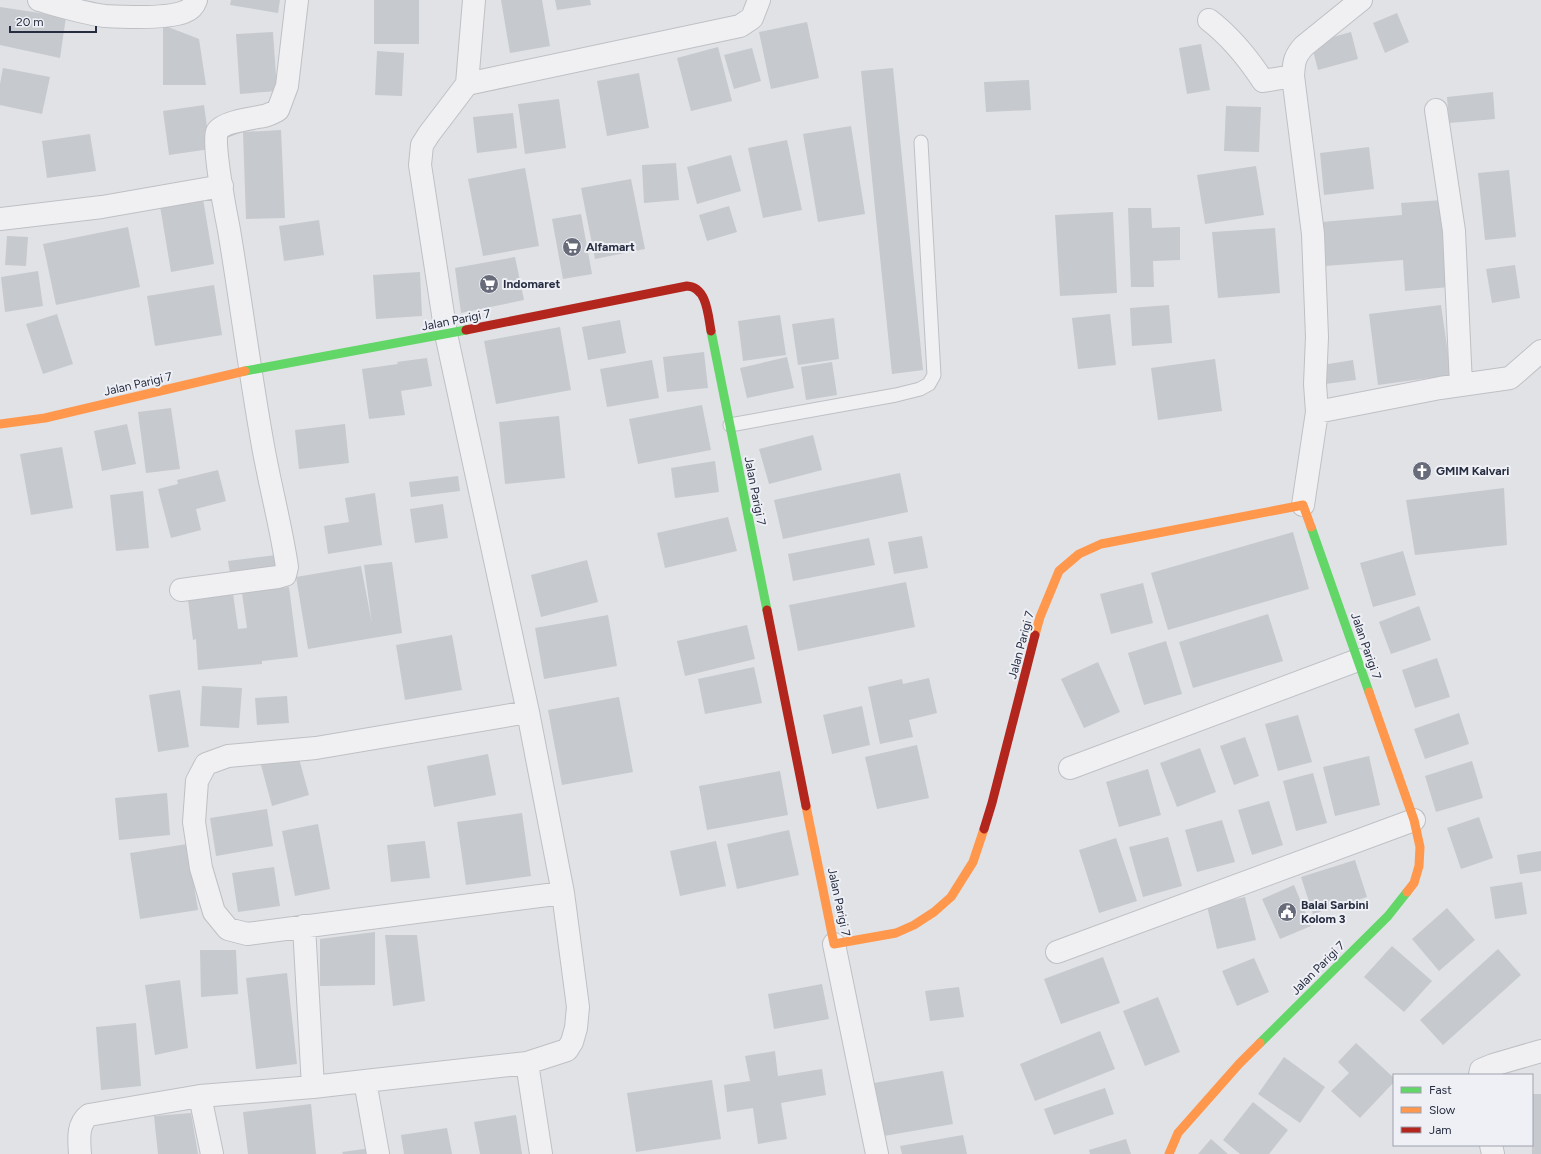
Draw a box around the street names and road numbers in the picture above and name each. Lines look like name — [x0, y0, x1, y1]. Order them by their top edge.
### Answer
street label: Jalan Parigi 7 — [420, 306, 492, 334]
street label: Jalan Parigi 7 — [102, 369, 174, 399]
street label: Jalan Parigi 7 — [741, 455, 769, 527]
street label: Jalan Parigi 7 — [1005, 609, 1037, 680]
street label: Jalan Parigi 7 — [1348, 611, 1384, 682]
street label: Jalan Parigi 7 — [825, 866, 853, 938]
street label: Jalan Parigi 7 — [1288, 938, 1348, 998]

